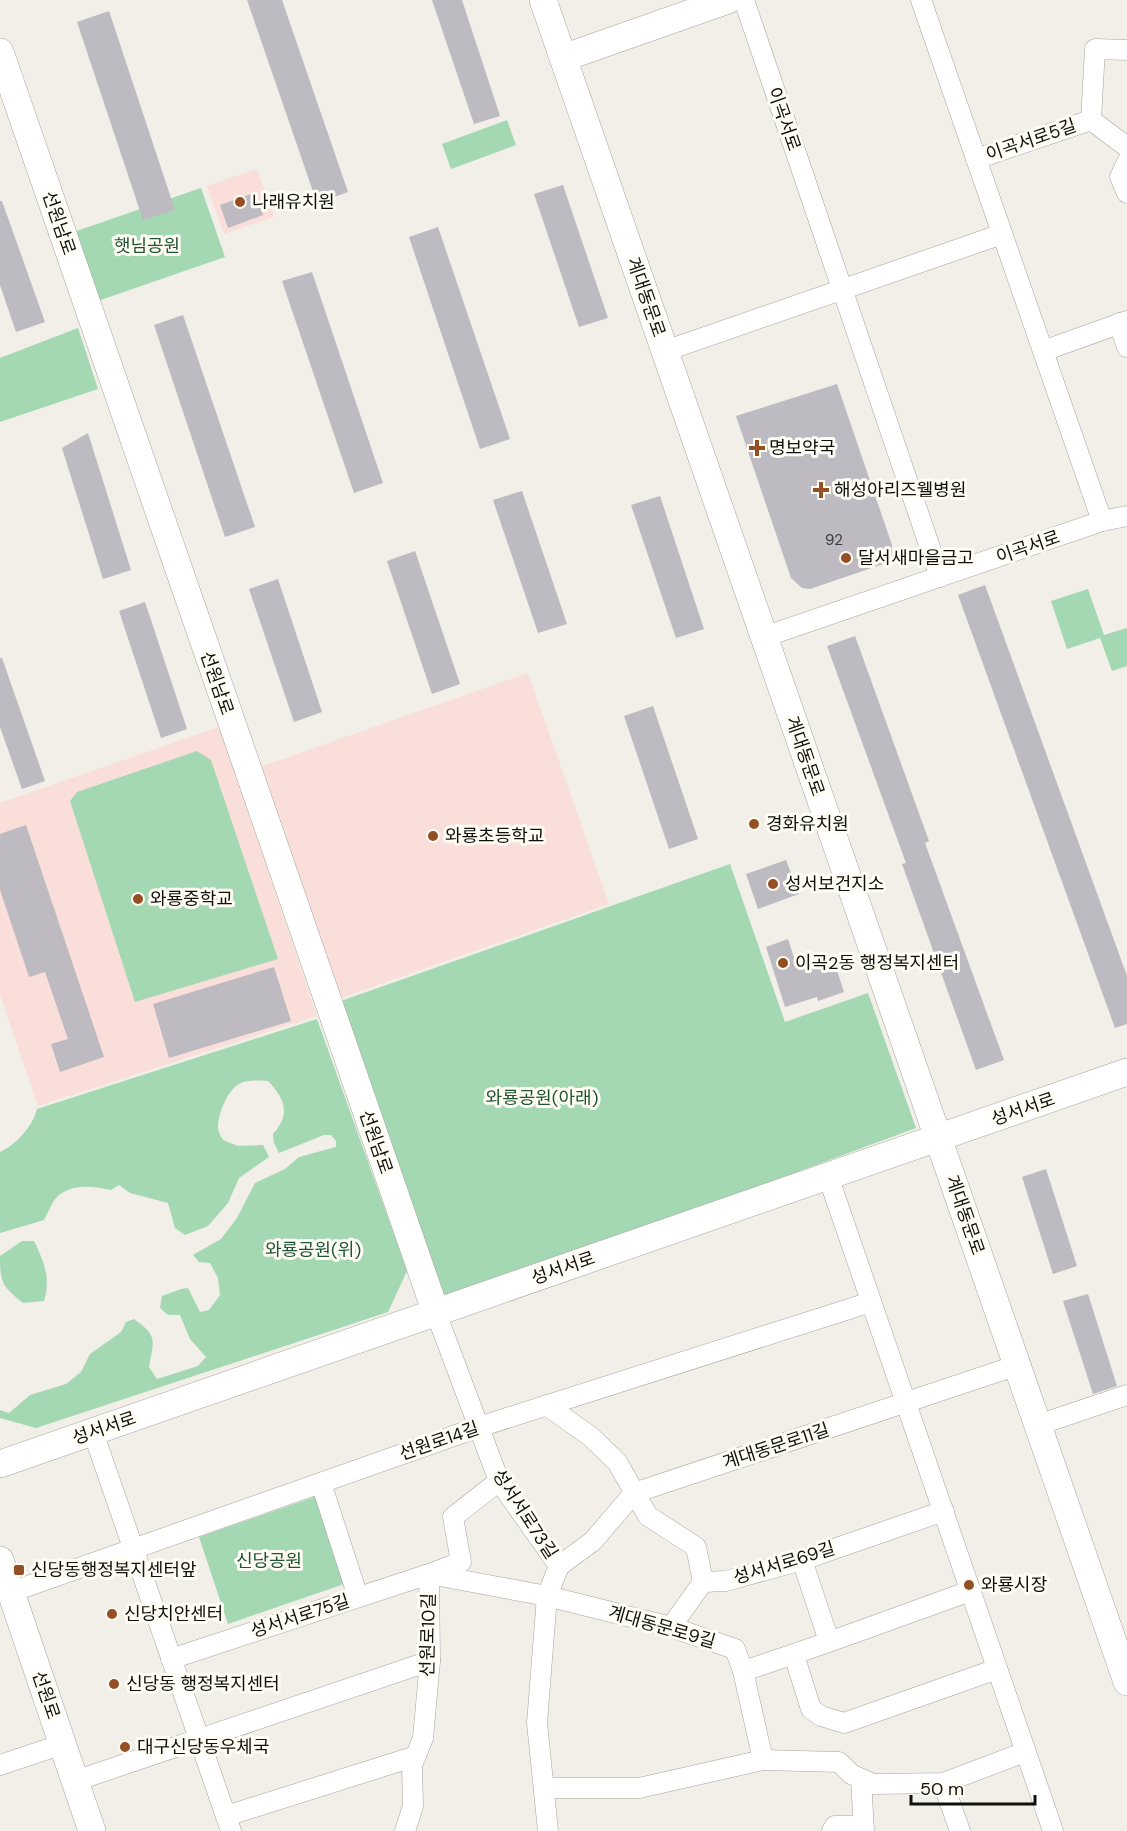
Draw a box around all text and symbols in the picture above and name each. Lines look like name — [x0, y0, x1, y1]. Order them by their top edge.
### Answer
street label: 이곡서로 — [762, 84, 806, 154]
street label: 이곡서로5길 — [983, 113, 1079, 167]
street label: 선원남로 — [37, 188, 81, 258]
place label: 나래유치원 — [252, 190, 335, 214]
marker: 나래유치원 — [233, 195, 247, 209]
park label: 햇님공원 — [114, 234, 180, 258]
street label: 계대동문로 — [621, 254, 671, 340]
place label: 명보약국 — [769, 436, 835, 460]
marker: 명보약국 — [750, 441, 764, 455]
place label: 해성아리즈웰병원 — [834, 478, 966, 502]
marker: 해성아리즈웰병원 — [812, 481, 830, 499]
street label: 이곡서로 — [993, 525, 1063, 569]
house number: 92 — [825, 530, 843, 550]
place label: 달서새마을금고 — [858, 546, 974, 570]
marker: 달서새마을금고 — [839, 551, 853, 565]
street label: 선원남로 — [195, 648, 239, 718]
street label: 계대동문로 — [780, 713, 830, 799]
place label: 경화유치원 — [766, 812, 849, 836]
marker: 경화유치원 — [747, 817, 761, 831]
place label: 와룡초등학교 — [445, 824, 544, 848]
marker: 와룡초등학교 — [426, 829, 440, 843]
place label: 성서보건지소 — [785, 872, 884, 896]
marker: 성서보건지소 — [766, 877, 780, 891]
place label: 와룡중학교 — [150, 887, 233, 911]
marker: 와룡중학교 — [131, 892, 145, 906]
place label: 이곡2동 행정복지센터 — [795, 951, 959, 975]
marker: 이곡2동 행정복지센터 — [776, 956, 790, 970]
park label: 와룡공원(아래) — [486, 1086, 598, 1110]
street label: 성서서로 — [988, 1087, 1058, 1131]
street label: 선원남로 — [354, 1107, 398, 1177]
street label: 계대동문로 — [940, 1172, 990, 1258]
park label: 와룡공원(위) — [265, 1238, 361, 1262]
street label: 성서서로 — [528, 1246, 598, 1290]
street label: 성서서로 — [69, 1406, 139, 1450]
street label: 선원로14길 — [396, 1416, 482, 1466]
street label: 계대동문로11길 — [720, 1417, 832, 1475]
street label: 성서서로73길 — [487, 1464, 563, 1564]
street label: 성서서로69길 — [730, 1536, 838, 1590]
park label: 신당공원 — [236, 1549, 302, 1573]
place label: 신당동행정복지센터앞 — [31, 1558, 197, 1582]
marker: 신당동행정복지센터앞 — [12, 1563, 26, 1577]
place label: 와룡시장 — [981, 1573, 1047, 1597]
marker: 와룡시장 — [962, 1578, 976, 1592]
street label: 성서서로75길 — [247, 1589, 353, 1643]
street label: 선원로10길 — [415, 1593, 441, 1677]
street label: 계대동문로9길 — [606, 1600, 718, 1654]
place label: 신당치안센터 — [124, 1602, 223, 1626]
marker: 신당치안센터 — [105, 1607, 119, 1621]
street label: 선원로 — [27, 1668, 65, 1722]
place label: 신당동 행정복지센터 — [126, 1672, 280, 1696]
marker: 신당동 행정복지센터 — [107, 1677, 121, 1691]
place label: 대구신당동우체국 — [137, 1735, 269, 1759]
marker: 대구신당동우체국 — [118, 1740, 132, 1754]
scale bar — [911, 1768, 1036, 1806]
text: 50 m — [920, 1777, 964, 1801]

